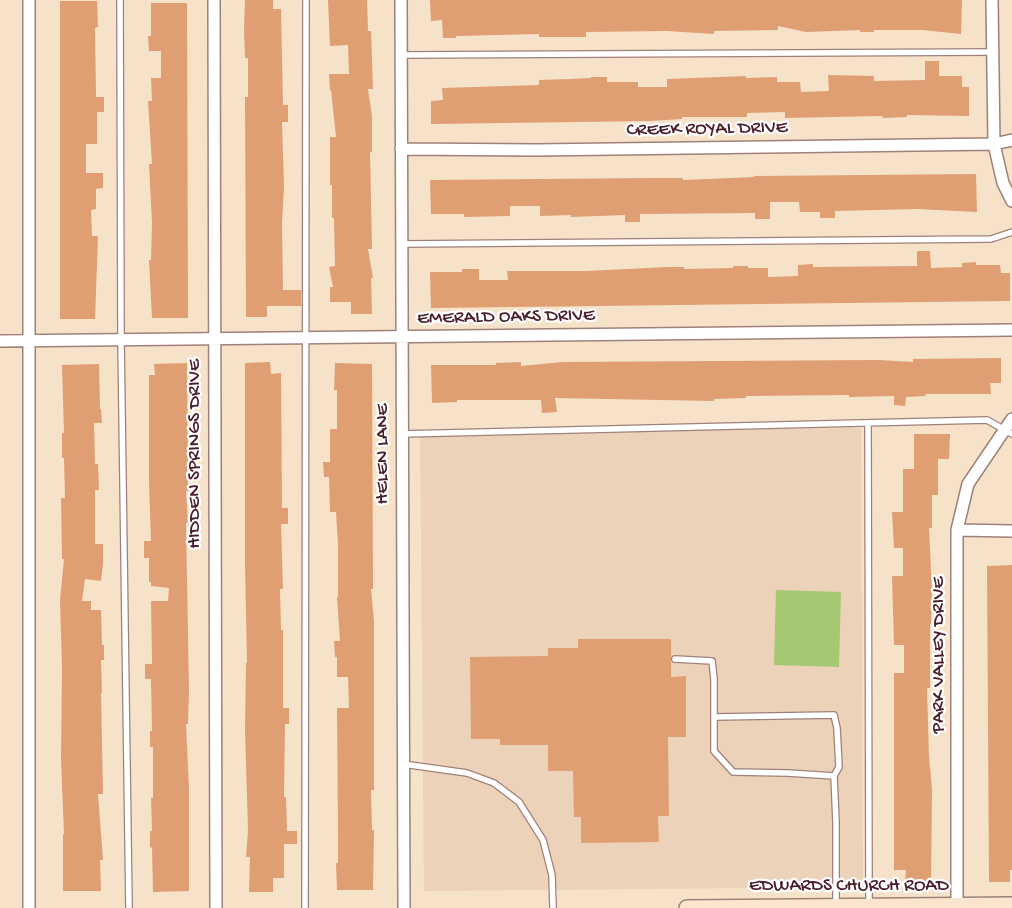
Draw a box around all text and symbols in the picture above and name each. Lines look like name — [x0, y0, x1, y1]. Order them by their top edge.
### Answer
street label: CREEK ROYAL DRIVE — [626, 117, 788, 143]
street label: EMERALD OAKS DRIVE — [417, 305, 595, 331]
street label: HIDDEN SPRINGS DRIVE — [185, 359, 207, 549]
street label: HELEN LANE — [373, 404, 395, 504]
street label: PARK VALLEY DRIVE — [929, 577, 951, 733]
street label: EDWARDS CHURCH ROAD — [749, 876, 949, 898]

